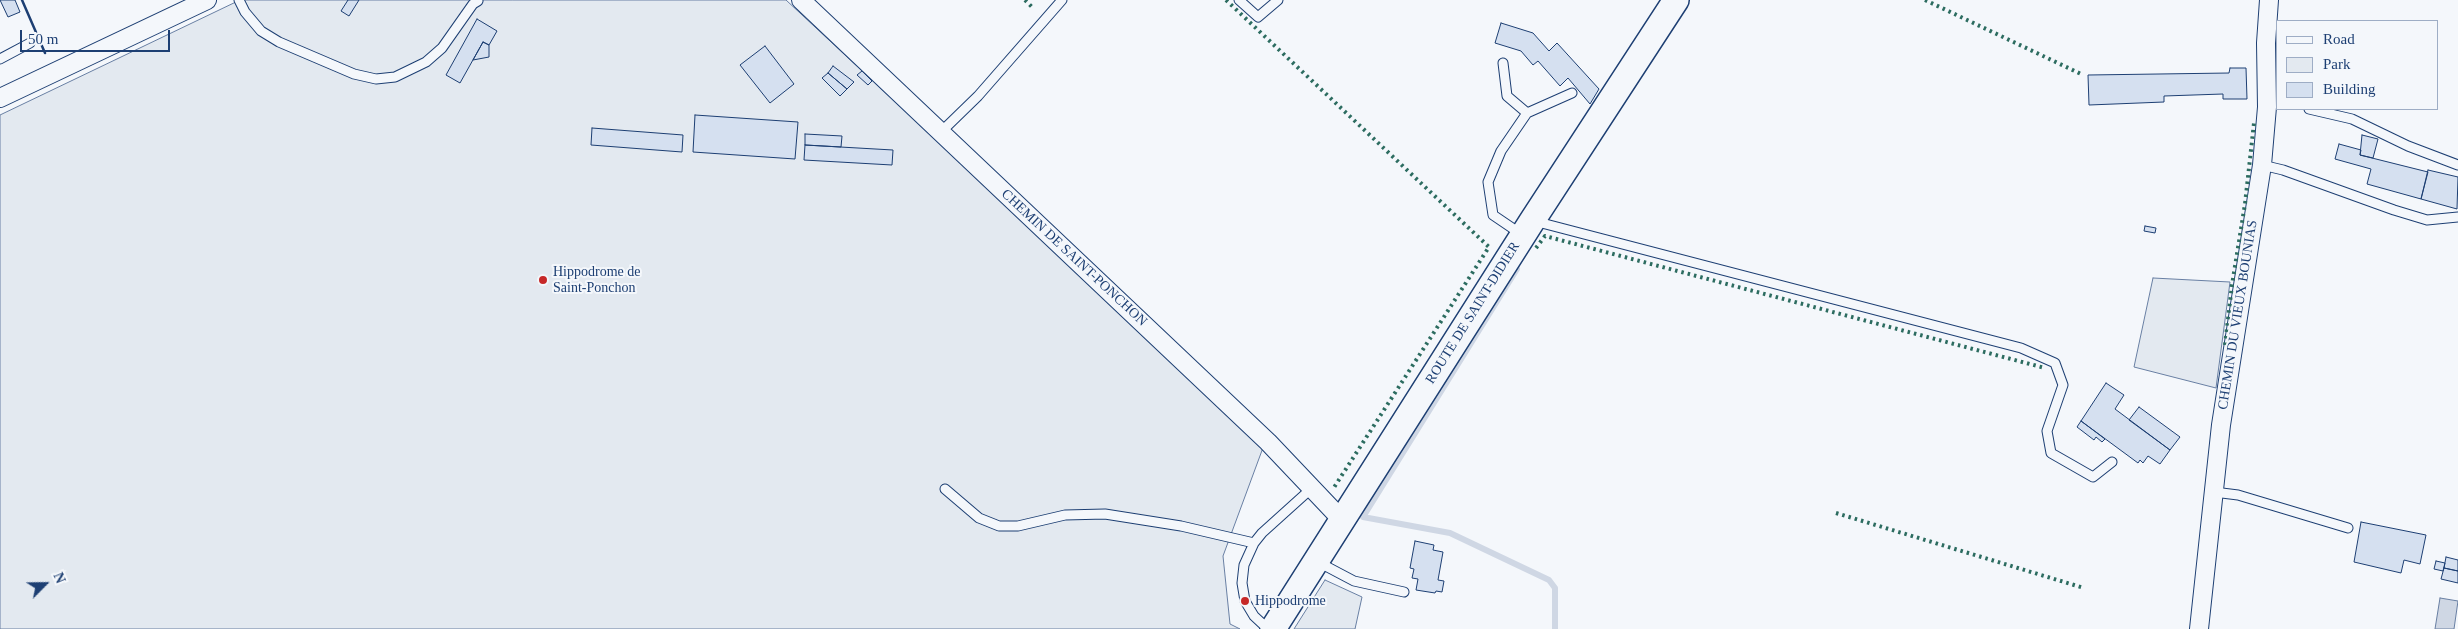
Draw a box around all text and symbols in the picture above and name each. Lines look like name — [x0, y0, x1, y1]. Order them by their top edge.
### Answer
scale bar — [22, 20, 172, 52]
legend — [2276, 20, 2438, 110]
text: 50 m — [28, 31, 58, 47]
text: Road — [2323, 31, 2355, 47]
text: Park — [2323, 56, 2351, 72]
text: Building — [2323, 81, 2376, 97]
street label: CHEMIN DE SAINT-PONCHON — [998, 186, 1150, 330]
street label: CHEMIN DU VIEUX BOUNIAS — [2215, 219, 2261, 411]
street label: ROUTE DE SAINT-DIDIER — [1422, 239, 1524, 387]
place label: Hippodrome de Saint-Ponchon — [553, 264, 640, 296]
marker: Hippodrome de Saint-Ponchon — [537, 274, 549, 286]
north arrow — [20, 559, 70, 609]
text: N — [50, 570, 68, 586]
place label: Hippodrome — [1255, 593, 1326, 609]
marker: Hippodrome — [1239, 595, 1251, 607]

